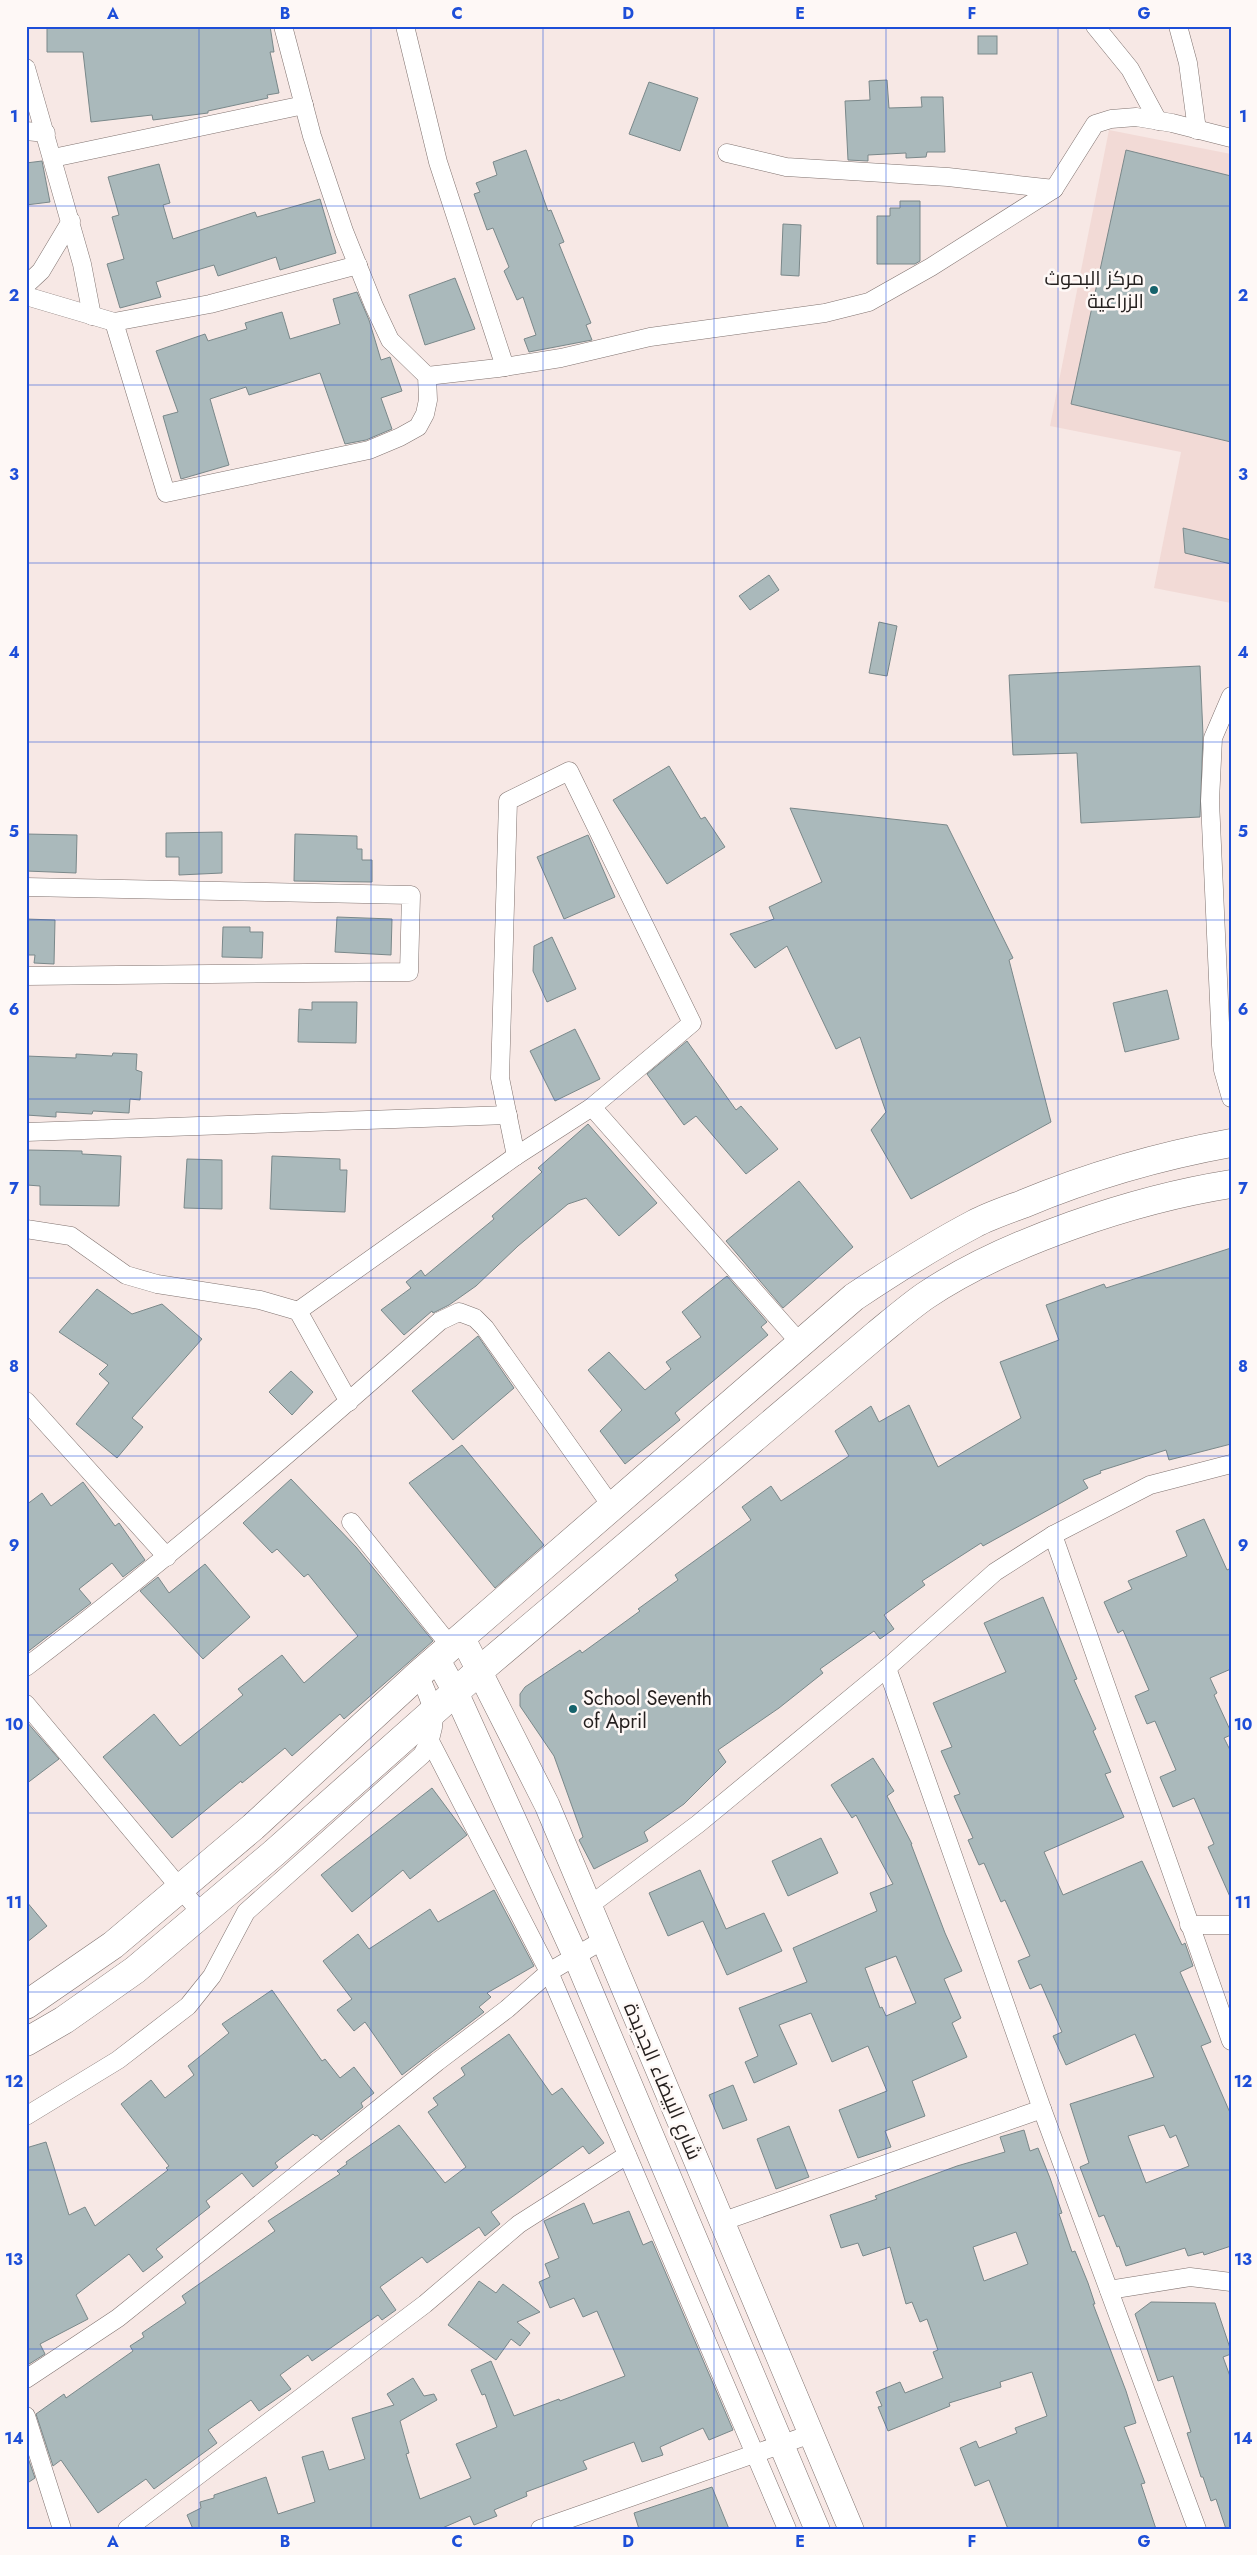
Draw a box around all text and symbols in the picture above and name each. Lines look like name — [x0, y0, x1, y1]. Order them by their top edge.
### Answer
text: A — [106, 2, 119, 25]
text: B — [280, 2, 290, 25]
text: C — [451, 2, 463, 25]
text: D — [622, 2, 634, 25]
text: E — [795, 2, 805, 25]
text: F — [968, 2, 976, 25]
text: G — [1137, 2, 1151, 25]
text: 1 — [10, 105, 18, 128]
text: 1 — [1239, 105, 1247, 128]
place label: مركز البحوث الزراعية — [1044, 264, 1144, 316]
text: 2 — [9, 284, 19, 307]
marker: مركز البحوث الزراعية — [1148, 284, 1160, 296]
text: 2 — [1238, 284, 1248, 307]
text: 3 — [9, 463, 19, 486]
text: 3 — [1238, 463, 1248, 486]
text: 4 — [8, 641, 20, 664]
text: 4 — [1237, 641, 1249, 664]
text: 5 — [9, 820, 19, 843]
text: 5 — [1238, 820, 1248, 843]
text: 6 — [9, 998, 19, 1021]
text: 6 — [1238, 998, 1248, 1021]
text: 7 — [9, 1177, 19, 1200]
text: 7 — [1238, 1177, 1248, 1200]
text: 8 — [9, 1355, 19, 1378]
text: 8 — [1238, 1355, 1248, 1378]
text: 9 — [9, 1534, 19, 1557]
text: 9 — [1238, 1534, 1248, 1557]
place label: School Seventh of April — [583, 1684, 712, 1736]
marker: School Seventh of April — [567, 1703, 579, 1715]
text: 10 — [5, 1713, 23, 1736]
text: 10 — [1234, 1713, 1252, 1736]
text: 11 — [6, 1891, 22, 1914]
text: 11 — [1235, 1891, 1251, 1914]
street label: شارع البيضاء الجديدة — [616, 1998, 709, 2164]
text: 12 — [5, 2070, 23, 2093]
text: 12 — [1234, 2070, 1252, 2093]
text: 13 — [5, 2248, 23, 2271]
text: 13 — [1234, 2248, 1252, 2271]
text: 14 — [4, 2427, 24, 2450]
text: 14 — [1233, 2427, 1253, 2450]
text: A — [106, 2530, 119, 2553]
text: B — [280, 2530, 290, 2553]
text: C — [451, 2530, 463, 2553]
text: D — [622, 2530, 634, 2553]
text: E — [795, 2530, 805, 2553]
text: F — [968, 2530, 976, 2553]
text: G — [1137, 2530, 1151, 2553]

